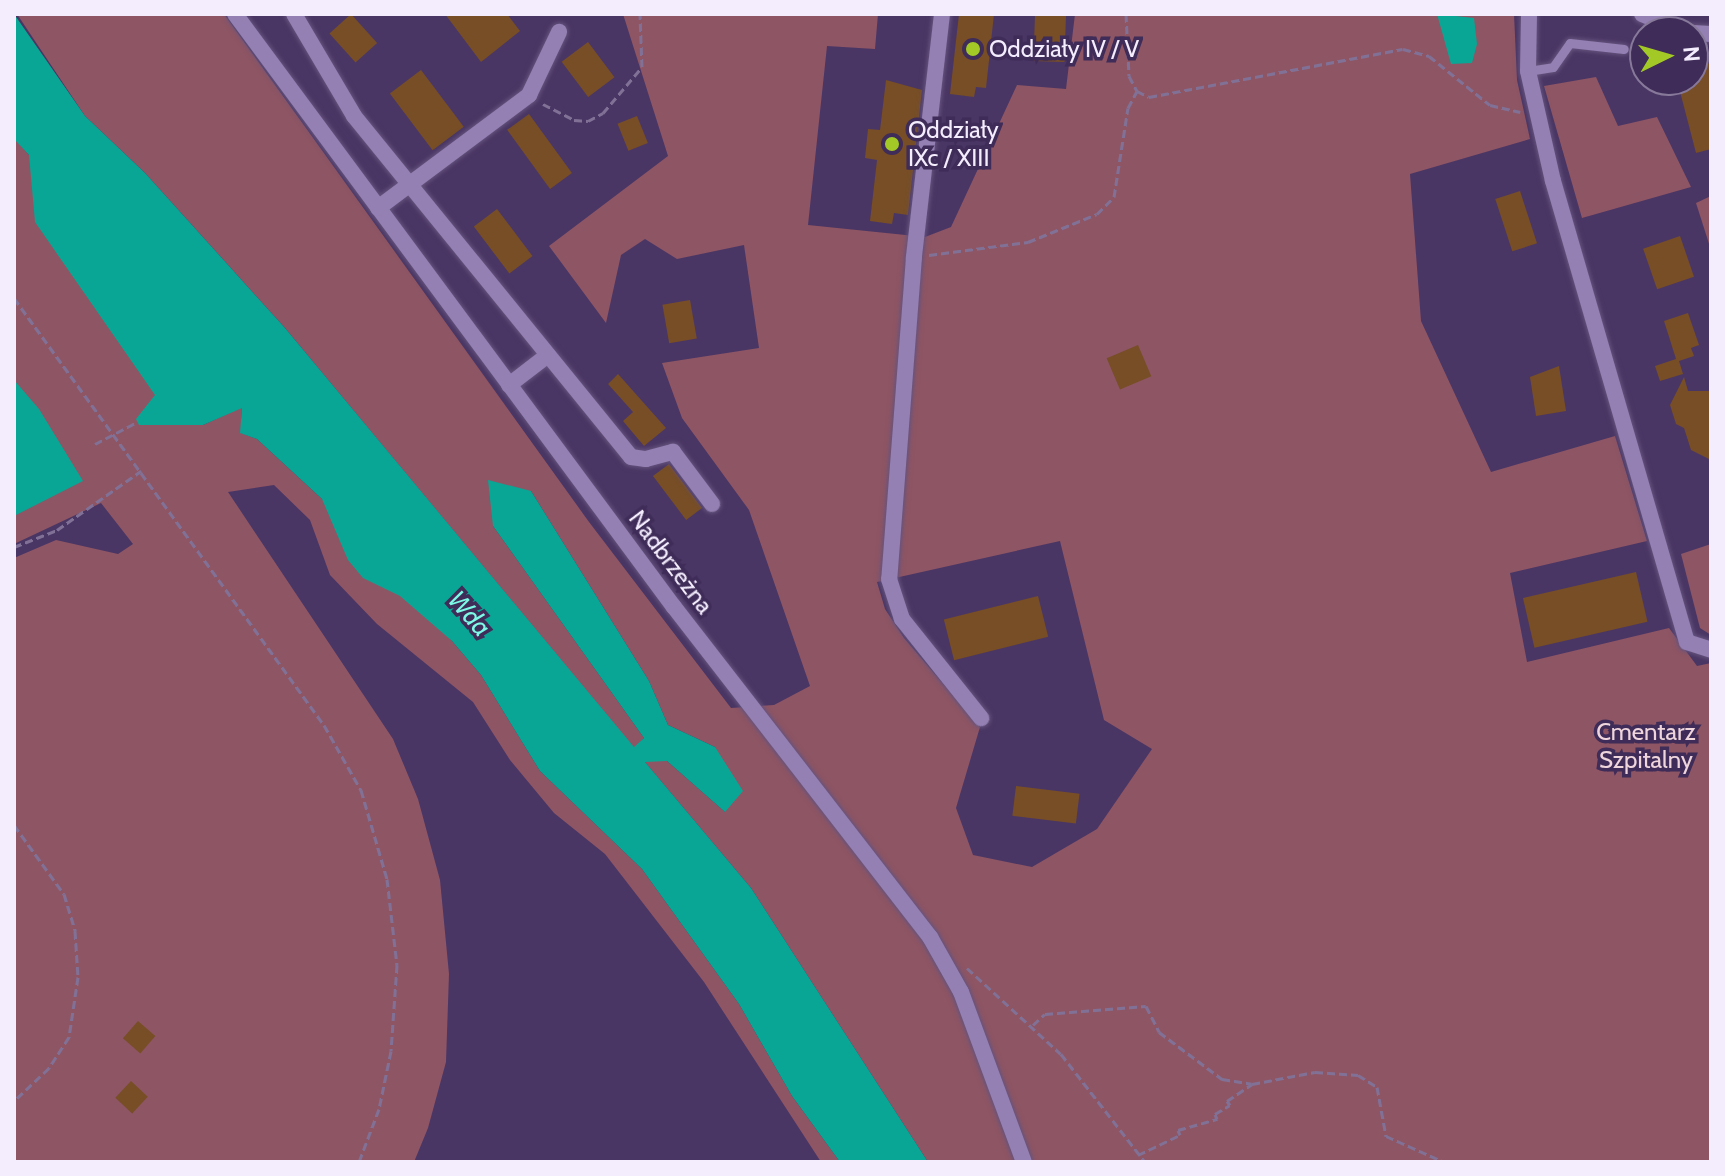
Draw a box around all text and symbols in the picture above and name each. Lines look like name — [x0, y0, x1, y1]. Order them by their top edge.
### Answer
north arrow — [1629, 16, 1709, 96]
place label: Oddziały IV / V — [989, 35, 1139, 63]
marker: Oddziały IV / V — [964, 40, 982, 58]
text: N — [1677, 45, 1706, 63]
place label: Oddziały IXc / XIII — [908, 116, 999, 172]
marker: Oddziały IXc / XIII — [883, 135, 901, 153]
street label: Nadbrzeżna — [623, 505, 719, 619]
water label: Wda — [441, 585, 497, 643]
park label: Cmentarz Szpitalny — [1596, 718, 1696, 774]

